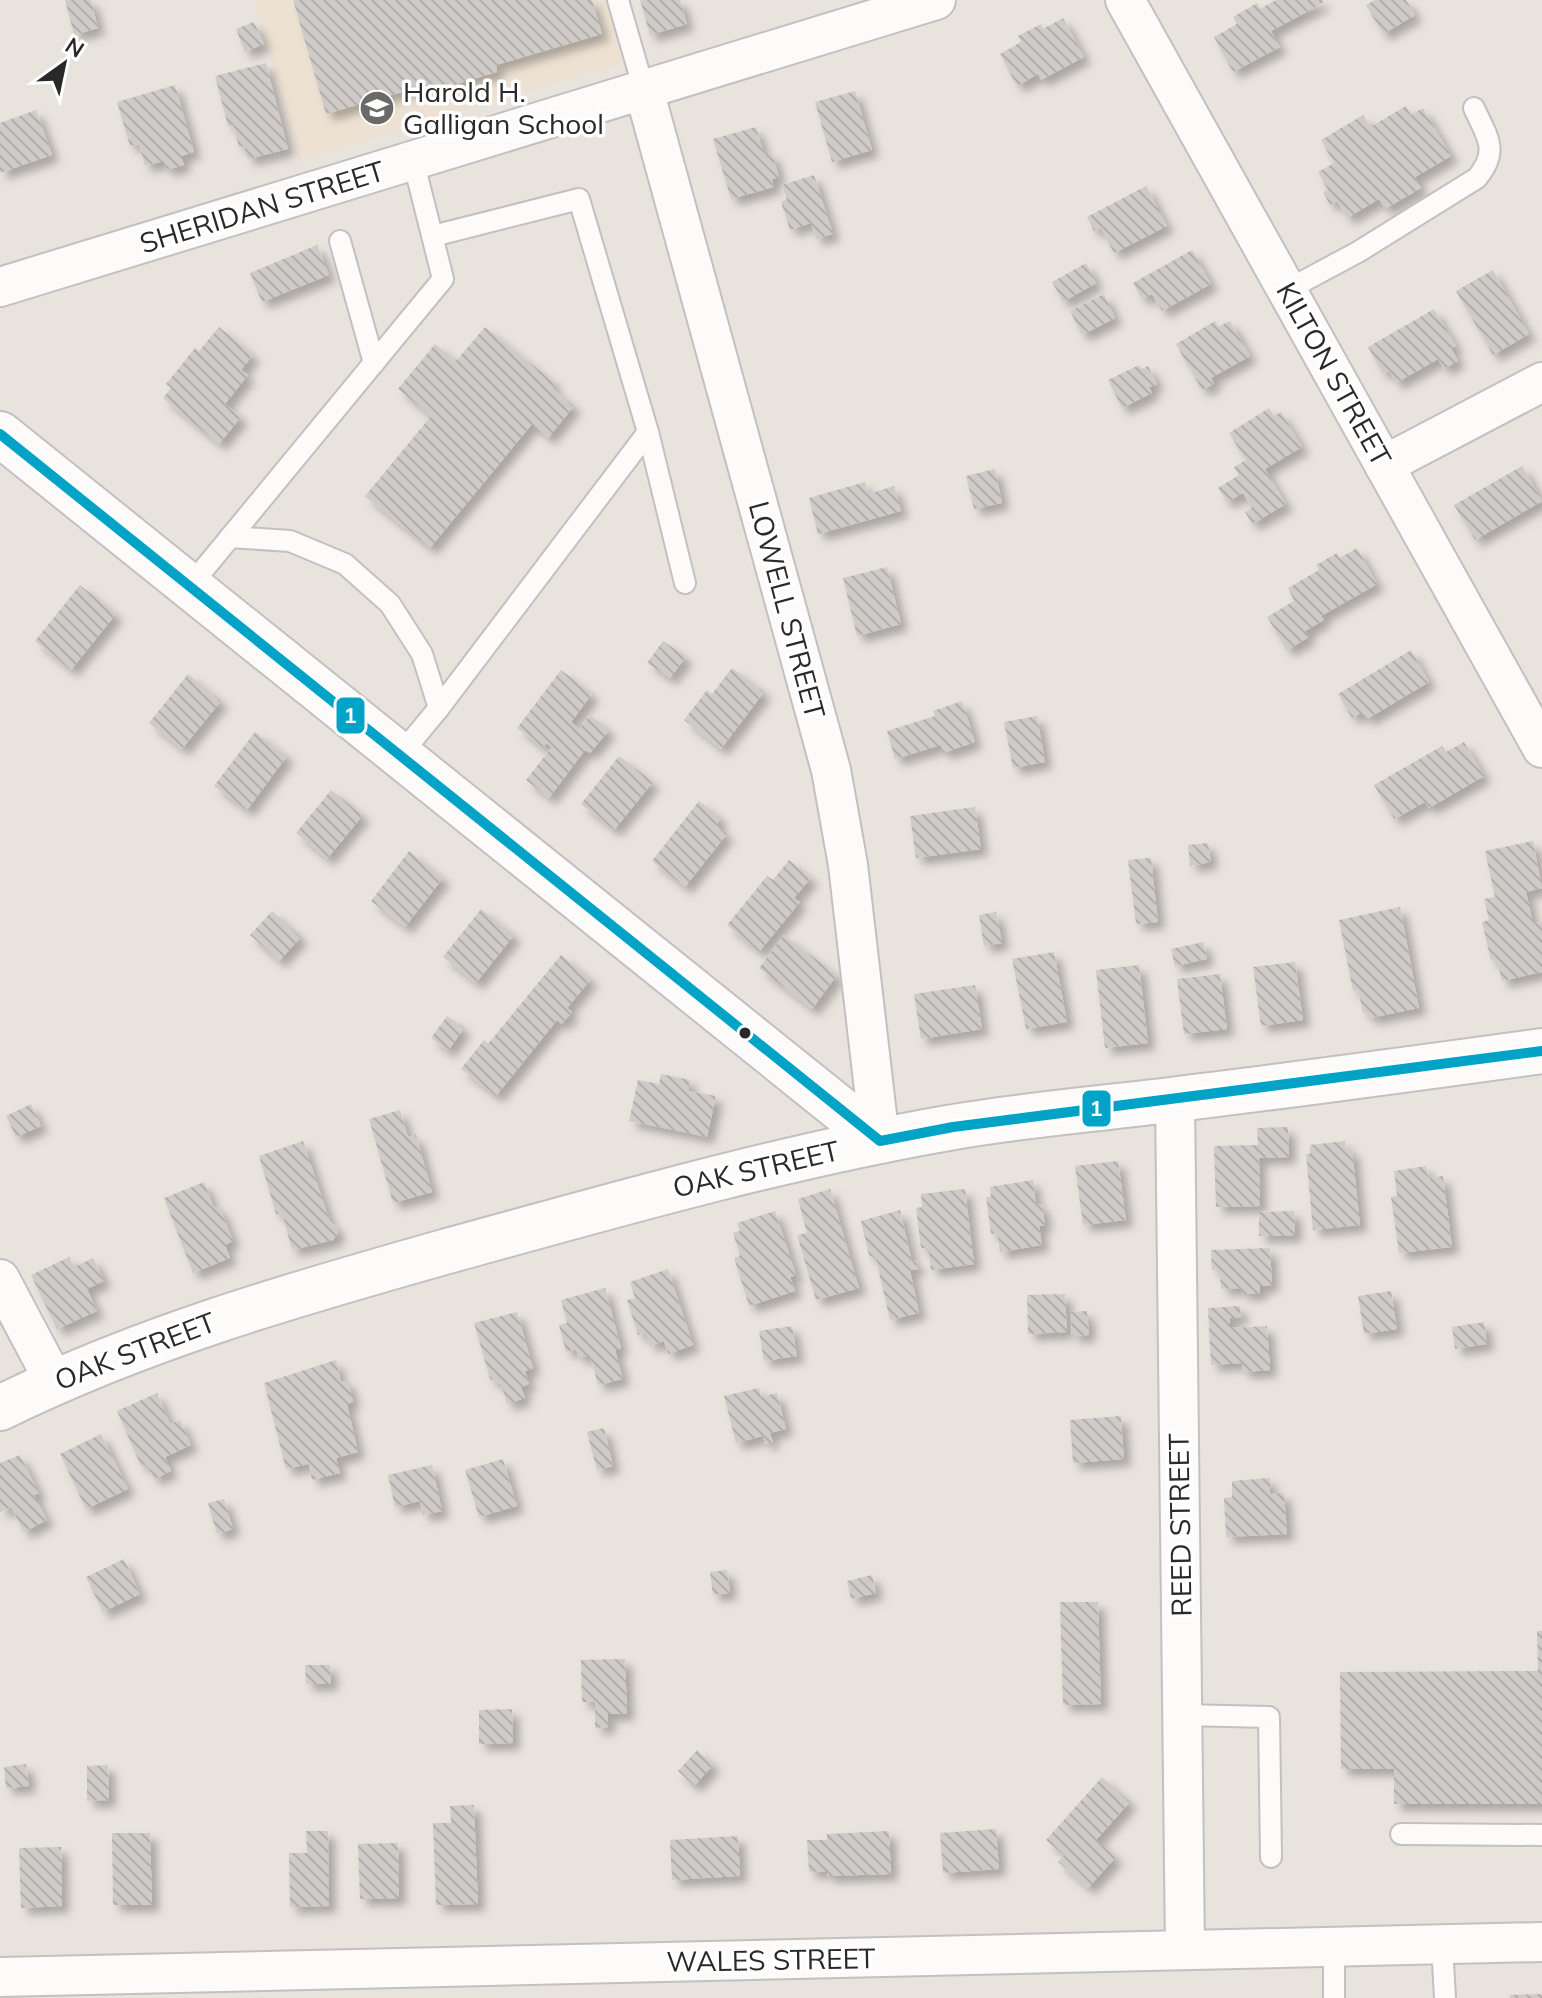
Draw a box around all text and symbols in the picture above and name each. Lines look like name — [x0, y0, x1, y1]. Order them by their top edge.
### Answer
north arrow — [24, 24, 104, 104]
text: N — [60, 31, 89, 63]
place label: Harold H. Galligan School — [403, 74, 604, 141]
school or university icon: Harold H. Galligan School — [358, 89, 396, 127]
street label: SHERIDAN STREET — [135, 153, 389, 260]
street label: KILTON STREET — [1269, 276, 1399, 472]
street label: LOWELL STREET — [742, 497, 833, 722]
line badge: 1 — [335, 696, 366, 735]
text: 1 — [343, 701, 357, 729]
unlabelled marker — [737, 1025, 753, 1041]
line badge: 1 — [1081, 1089, 1112, 1128]
text: 1 — [1089, 1094, 1103, 1122]
street label: OAK STREET — [669, 1132, 843, 1205]
street label: OAK STREET — [49, 1304, 220, 1397]
street label: REED STREET — [1160, 1433, 1199, 1617]
street label: WALES STREET — [666, 1940, 876, 1979]

